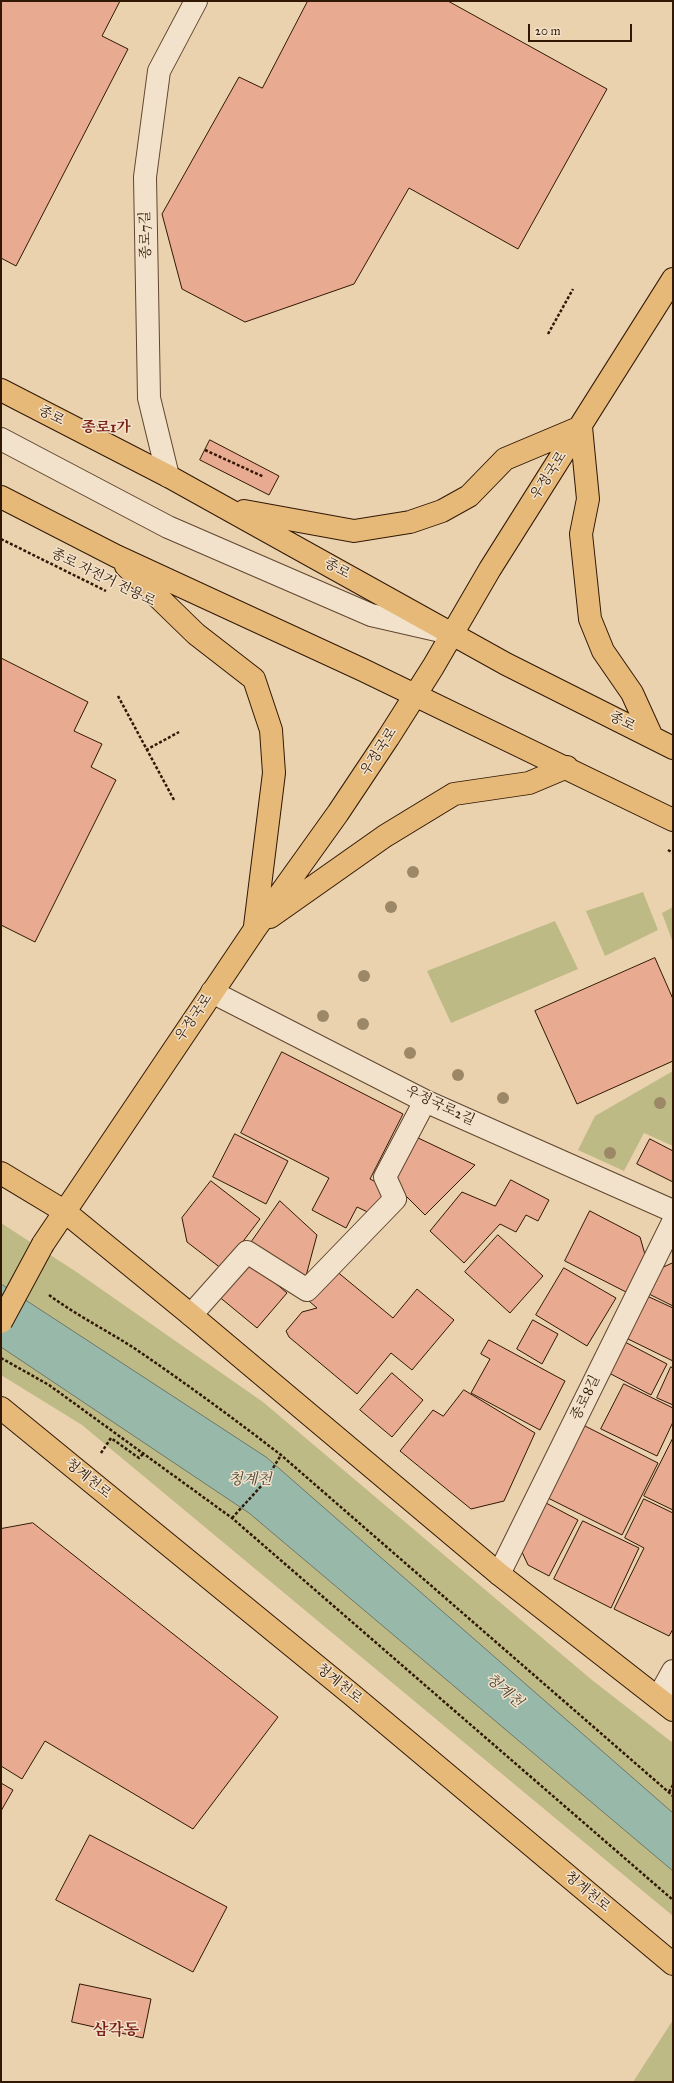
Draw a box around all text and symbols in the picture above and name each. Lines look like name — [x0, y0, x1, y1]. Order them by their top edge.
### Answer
scale bar — [530, 16, 634, 42]
text: 20 m — [535, 24, 561, 38]
street label: 종로7길 — [137, 211, 155, 259]
street label: 종로 — [35, 402, 67, 430]
district label: 종로1가 — [81, 419, 131, 437]
street label: 우정국로 — [527, 449, 571, 503]
street label: 종로 자전거 전용로 — [48, 545, 158, 611]
street label: 종로 — [321, 555, 353, 583]
street label: 종로 — [606, 708, 638, 736]
street label: 우정국로 — [357, 725, 401, 779]
street label: 우정국로 — [172, 991, 216, 1045]
street label: 우정국로2길 — [403, 1083, 477, 1129]
street label: 종로8길 — [568, 1373, 604, 1423]
street label: 청계천로 — [62, 1455, 114, 1503]
water label: 청계천 — [228, 1471, 272, 1489]
street label: 청계천로 — [313, 1660, 365, 1708]
water label: 청계천 — [482, 1670, 526, 1712]
street label: 청계천로 — [561, 1868, 613, 1916]
district label: 삼각동 — [93, 2021, 139, 2041]

